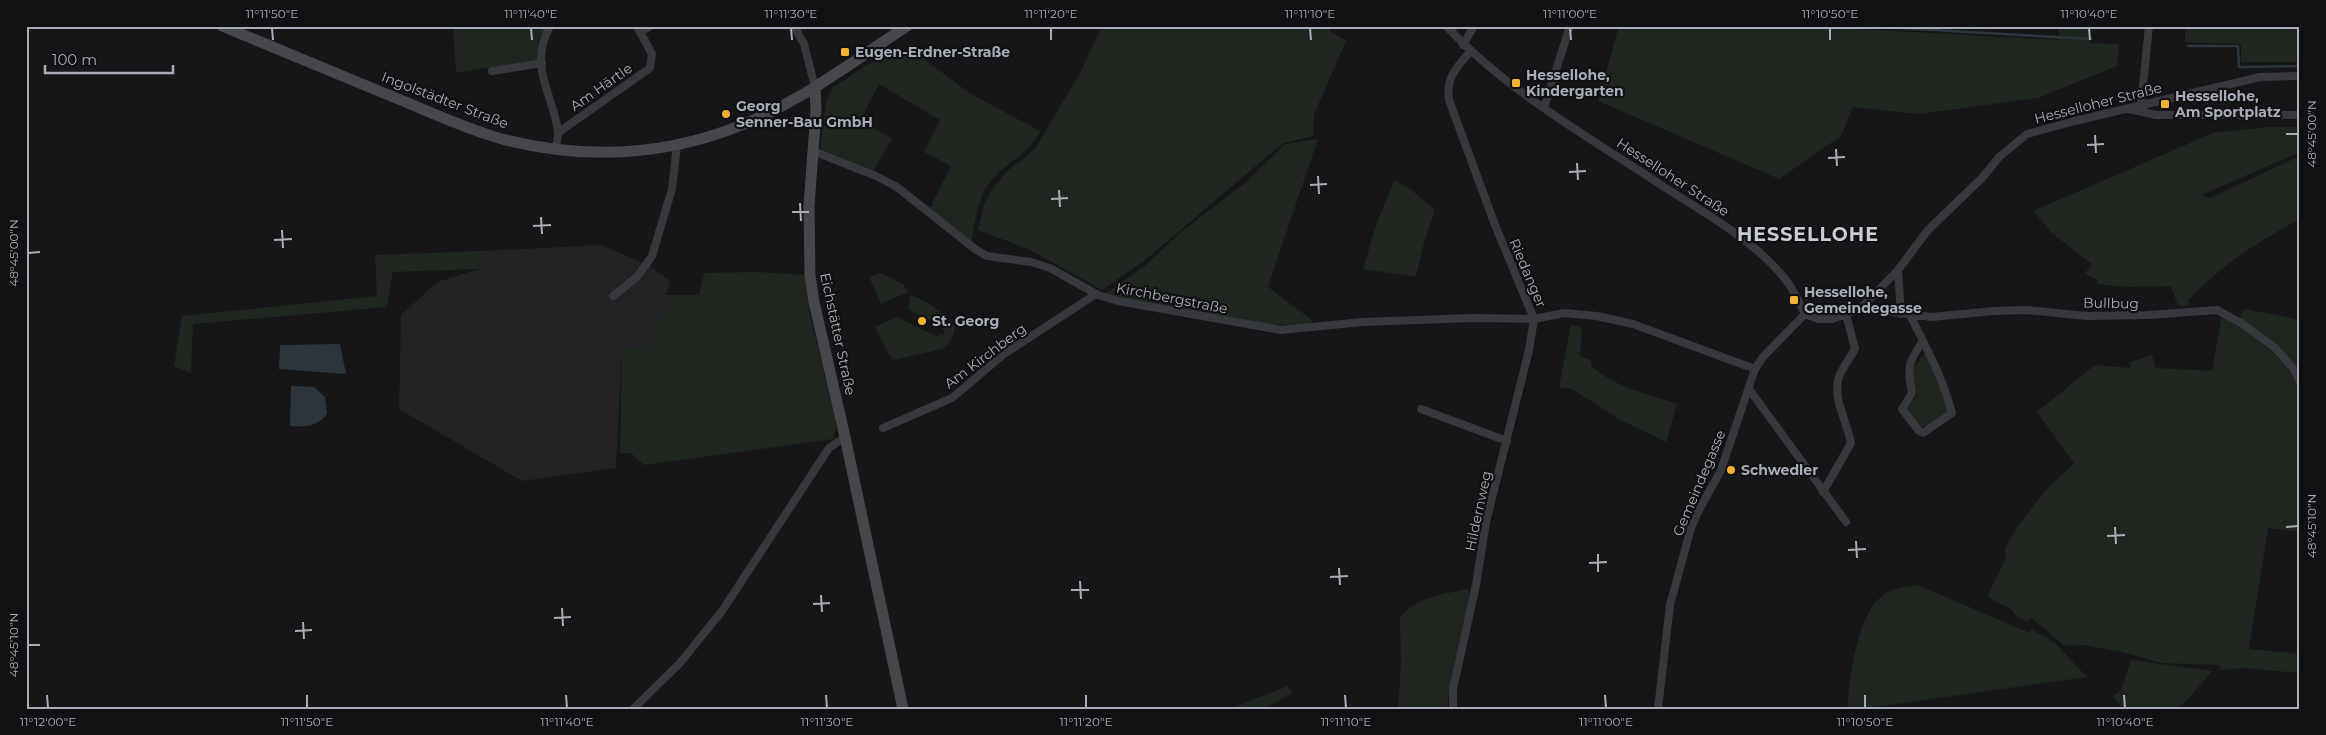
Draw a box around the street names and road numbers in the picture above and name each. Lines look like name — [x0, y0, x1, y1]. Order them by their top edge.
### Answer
street label: Am Härtle — [566, 59, 636, 115]
street label: Ingolstädter Straße — [379, 68, 511, 132]
street label: Hesselloher Straße — [2032, 78, 2164, 128]
street label: Hesselloher Straße — [1613, 134, 1733, 220]
street label: Riedanger — [1505, 236, 1551, 311]
street label: Eichstätter Straße — [816, 271, 860, 397]
street label: Kirchbergstraße — [1115, 278, 1229, 318]
street label: Bullbug — [2083, 294, 2139, 312]
street label: Am Kirchberg — [940, 319, 1030, 393]
street label: Gemeindegasse — [1668, 427, 1730, 539]
street label: Hildernweg — [1461, 469, 1495, 553]

